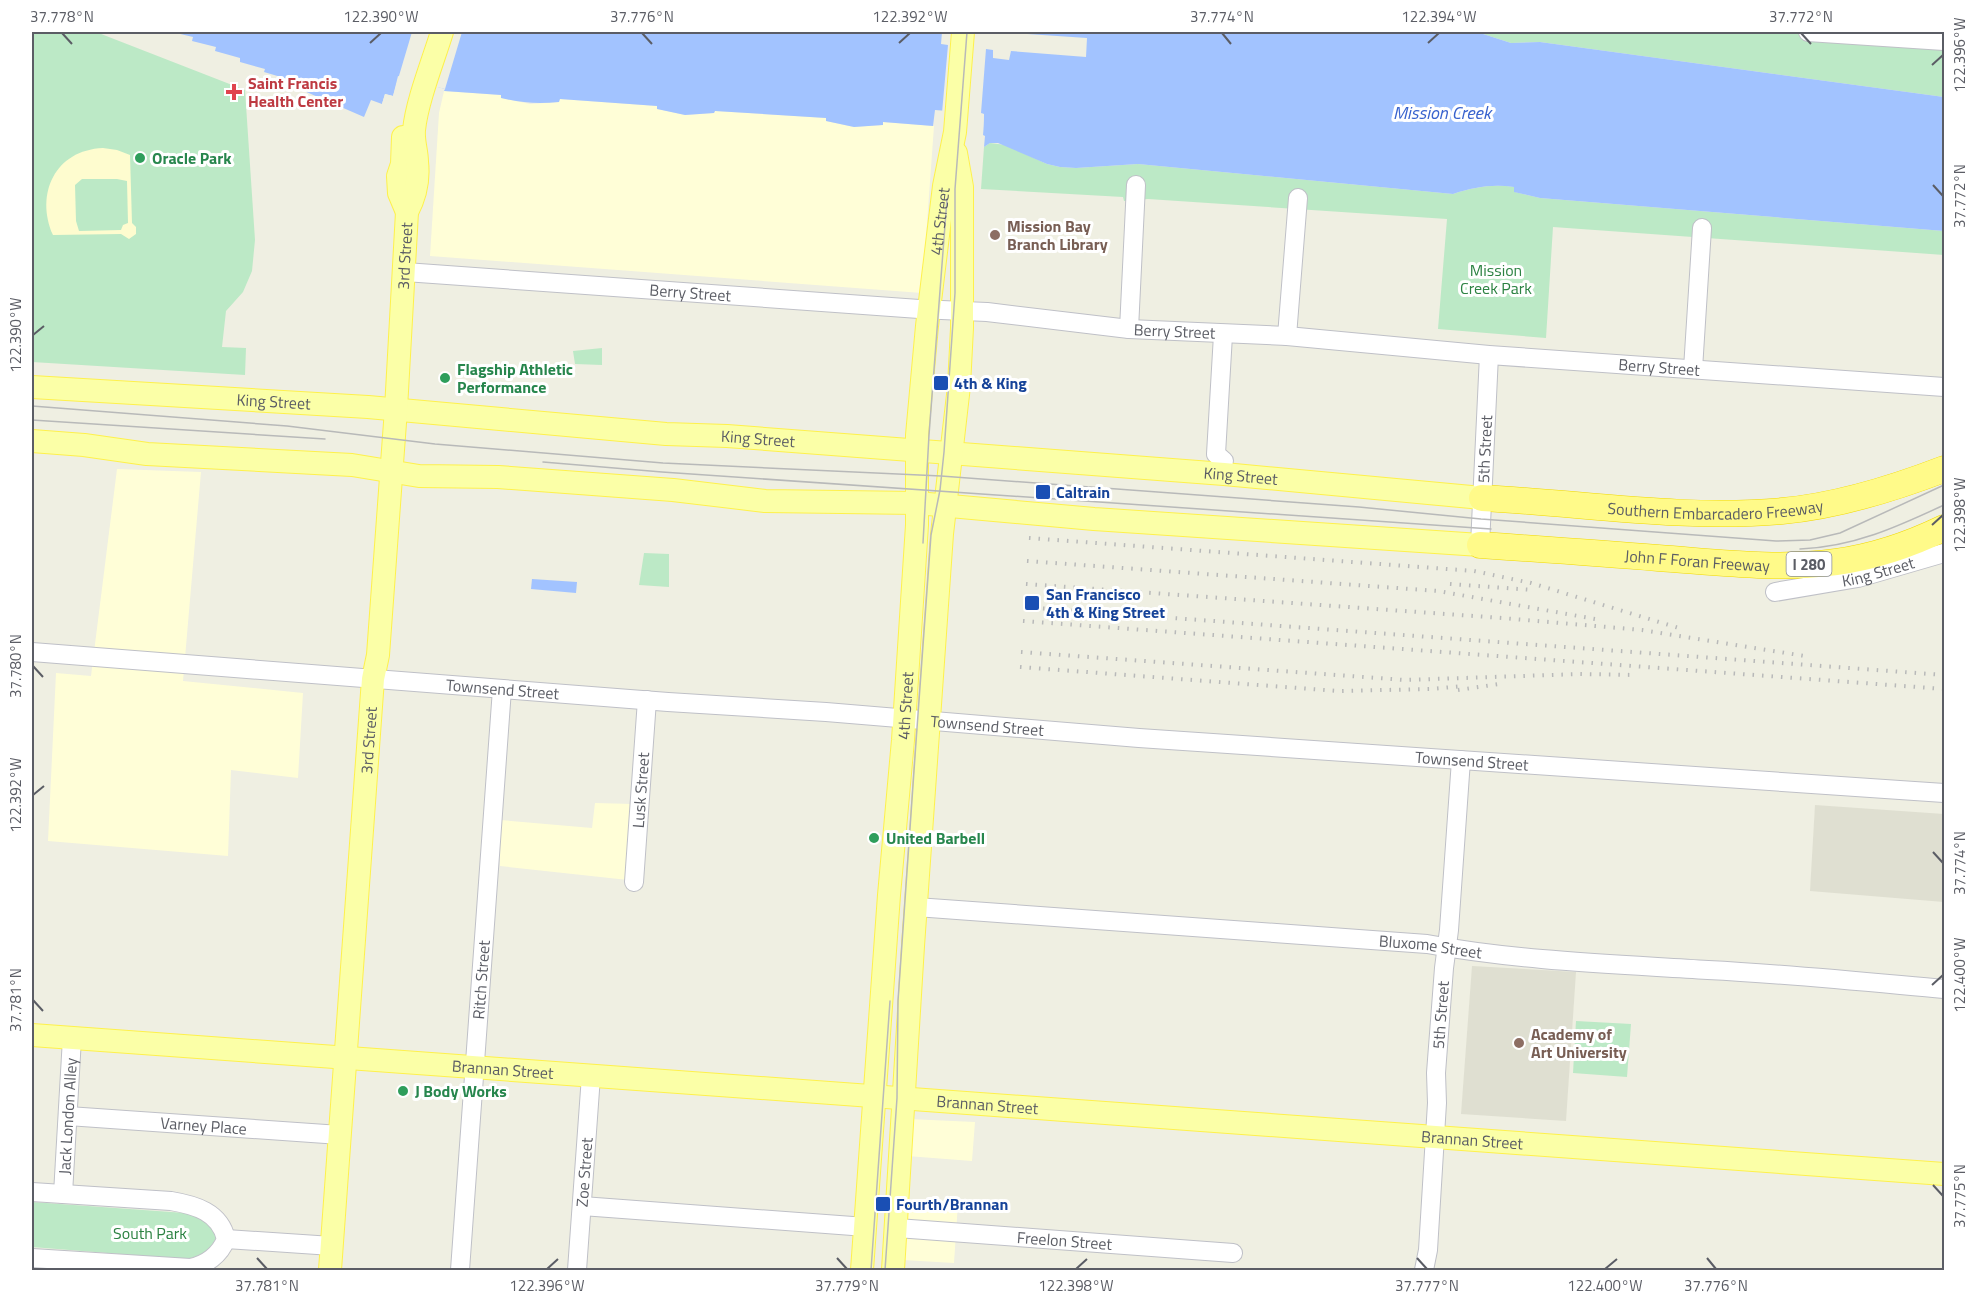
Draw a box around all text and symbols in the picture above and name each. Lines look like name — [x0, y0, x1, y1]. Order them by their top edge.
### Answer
text: 37.778°N — [30, 5, 94, 28]
text: 122.390°W — [343, 5, 419, 28]
text: 37.776°N — [610, 5, 674, 28]
text: 122.392°W — [872, 5, 948, 28]
text: 37.774°N — [1190, 5, 1254, 28]
text: 122.394°W — [1401, 5, 1477, 28]
text: 37.772°N — [1769, 5, 1833, 28]
text: 122.396°W — [1948, 17, 1971, 93]
place label: Saint Francis Health Center — [248, 71, 343, 113]
marker: Saint Francis Health Center — [225, 83, 243, 101]
water label: Mission Creek — [1393, 99, 1493, 126]
place label: Oracle Park — [152, 146, 232, 170]
marker: Oracle Park — [133, 151, 147, 165]
text: 37.772°N — [1948, 164, 1971, 228]
street label: 4th Street — [924, 186, 956, 256]
place label: Mission Bay Branch Library — [1007, 214, 1108, 256]
street label: 3rd Street — [391, 221, 418, 290]
marker: Mission Bay Branch Library — [988, 228, 1002, 242]
park label: Mission Creek Park — [1460, 258, 1532, 300]
street label: Berry Street — [649, 278, 732, 307]
text: 122.390°W — [4, 297, 27, 373]
street label: Berry Street — [1133, 317, 1216, 345]
street label: Berry Street — [1618, 352, 1701, 382]
place label: Flagship Athletic Performance — [457, 357, 573, 399]
marker: Flagship Athletic Performance — [438, 371, 452, 385]
place label: 4th & King — [954, 371, 1027, 395]
marker: 4th & King — [932, 374, 950, 392]
street label: King Street — [236, 387, 312, 416]
street label: 5th Street — [1471, 414, 1498, 484]
street label: King Street — [721, 424, 796, 453]
street label: King Street — [1203, 460, 1279, 491]
text: 122.398°W — [1948, 477, 1971, 553]
place label: Caltrain — [1056, 480, 1110, 504]
marker: Caltrain — [1034, 483, 1052, 501]
street label: Southern Embarcadero Freeway — [1607, 493, 1825, 526]
street label: John F Foran Freeway — [1624, 543, 1771, 577]
street label: King Street — [1840, 550, 1917, 593]
road number: I 280 — [1786, 552, 1832, 576]
place label: San Francisco 4th & King Street — [1046, 582, 1165, 624]
marker: San Francisco 4th & King Street — [1023, 594, 1041, 612]
text: 37.780°N — [4, 634, 27, 698]
street label: 4th Street — [891, 671, 919, 740]
street label: Townsend Street — [445, 673, 560, 705]
street label: 3rd Street — [354, 705, 383, 775]
street label: Townsend Street — [930, 709, 1045, 742]
street label: Townsend Street — [1414, 745, 1530, 777]
street label: Lusk Street — [626, 751, 655, 829]
text: 122.392°W — [4, 757, 27, 833]
place label: United Barbell — [886, 826, 985, 850]
marker: United Barbell — [867, 831, 881, 845]
text: 37.774°N — [1948, 831, 1971, 895]
street label: Bluxome Street — [1378, 929, 1484, 964]
text: 122.400°W — [1948, 937, 1971, 1013]
street label: Ritch Street — [466, 939, 496, 1020]
text: 37.781°N — [4, 968, 27, 1032]
street label: 5th Street — [1426, 980, 1455, 1050]
place label: Academy of Art University — [1531, 1022, 1627, 1064]
marker: Academy of Art University — [1512, 1036, 1526, 1050]
street label: Brannan Street — [451, 1054, 555, 1085]
street label: Jack London Alley — [52, 1057, 83, 1175]
place label: J Body Works — [415, 1079, 507, 1103]
marker: J Body Works — [396, 1084, 410, 1098]
street label: Brannan Street — [936, 1089, 1040, 1120]
street label: Varney Place — [160, 1110, 248, 1140]
street label: Brannan Street — [1420, 1124, 1524, 1155]
street label: Zoe Street — [570, 1136, 599, 1208]
text: 37.775°N — [1948, 1164, 1971, 1228]
place label: Fourth/Brannan — [896, 1192, 1008, 1216]
marker: Fourth/Brannan — [874, 1195, 892, 1213]
park label: South Park — [113, 1221, 187, 1245]
street label: Freelon Street — [1016, 1225, 1113, 1256]
text: 37.781°N — [235, 1274, 299, 1297]
text: 122.396°W — [509, 1274, 585, 1297]
text: 37.779°N — [815, 1274, 879, 1297]
text: 122.398°W — [1038, 1274, 1114, 1297]
text: 37.777°N — [1395, 1274, 1459, 1297]
text: 122.400°W — [1567, 1274, 1643, 1297]
text: 37.776°N — [1684, 1274, 1748, 1297]

